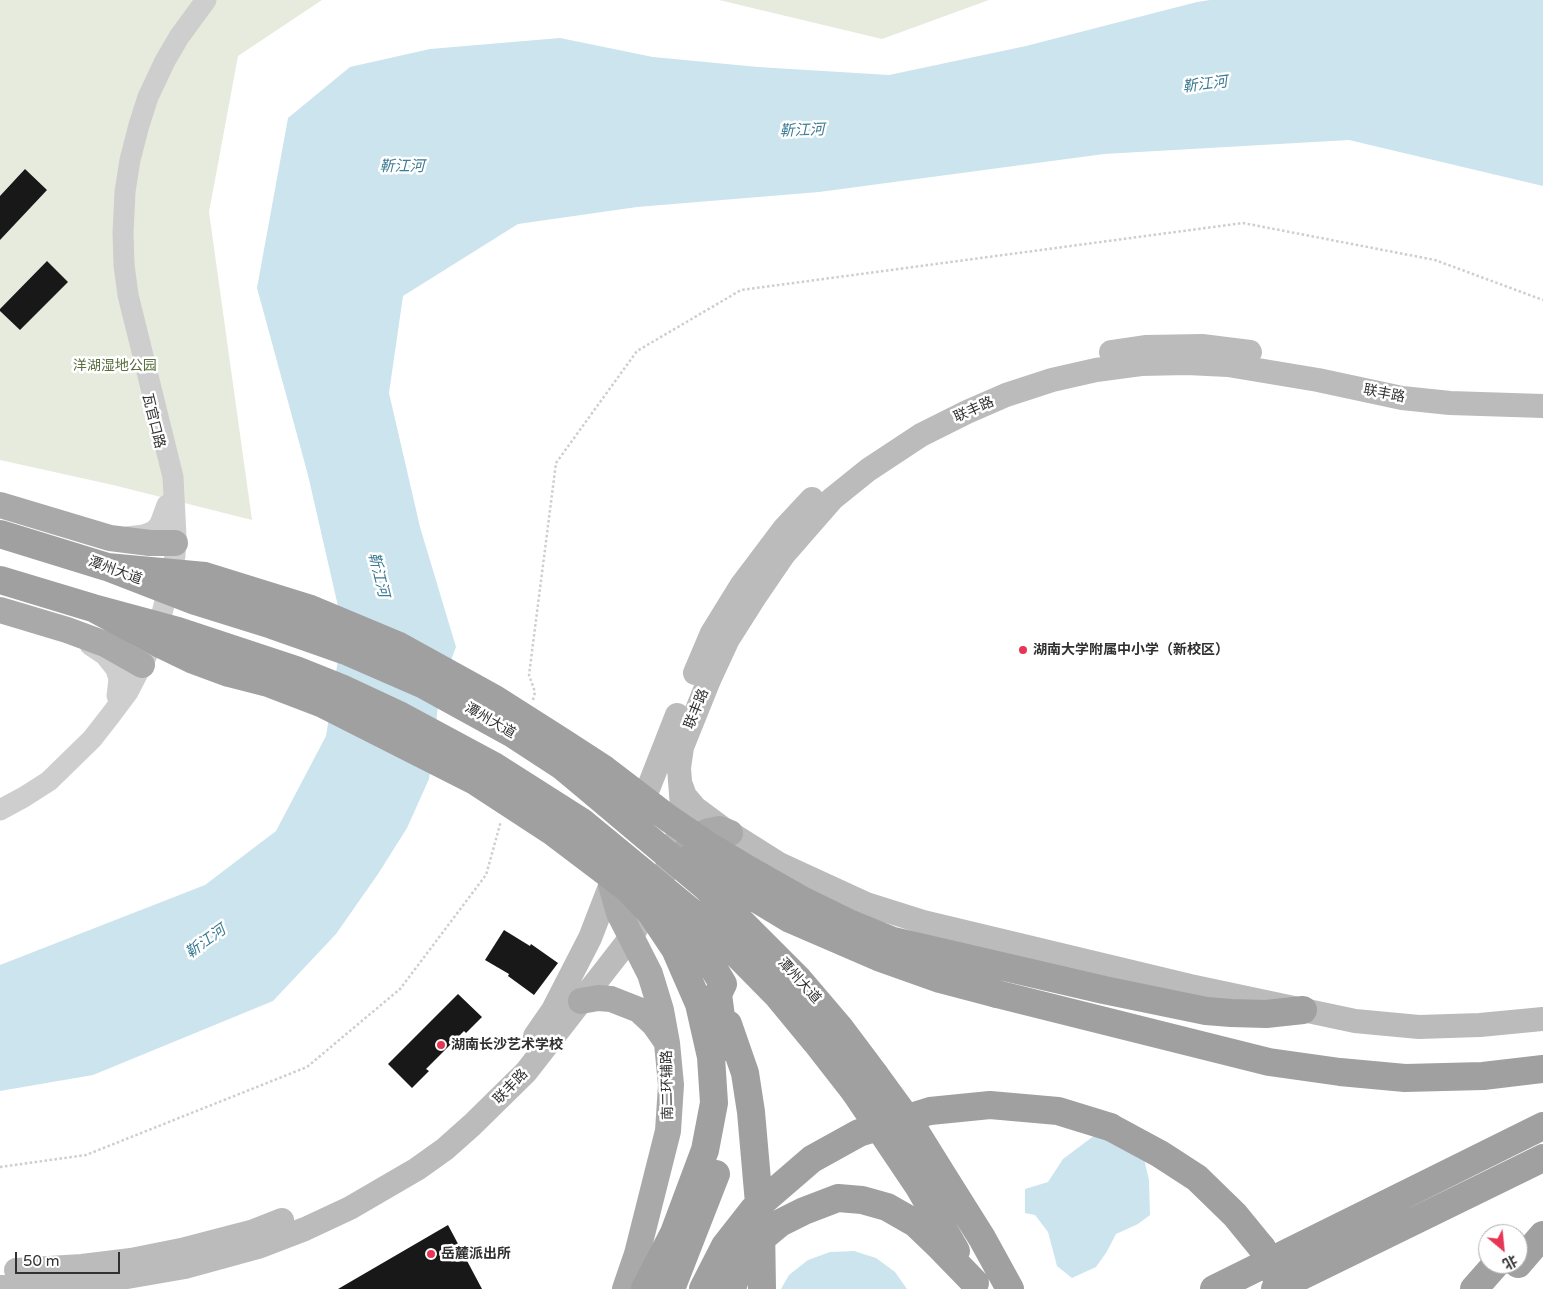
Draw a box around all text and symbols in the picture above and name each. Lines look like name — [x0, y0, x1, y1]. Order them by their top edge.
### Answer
water label: 靳江河 — [1182, 73, 1228, 97]
water label: 靳江河 — [779, 121, 825, 141]
water label: 靳江河 — [380, 158, 424, 176]
park label: 洋湖湿地公园 — [73, 358, 157, 374]
street label: 联丰路 — [1362, 382, 1406, 406]
street label: 瓦官口路 — [138, 392, 168, 450]
street label: 联丰路 — [951, 394, 997, 426]
water label: 靳江河 — [364, 551, 392, 599]
street label: 潭州大道 — [86, 554, 144, 588]
place label: 湖南大学附属中小学（新校区） — [1033, 642, 1229, 658]
marker: 湖南大学附属中小学（新校区） — [1017, 644, 1029, 656]
street label: 联丰路 — [681, 686, 713, 732]
street label: 潭州大道 — [462, 700, 518, 742]
water label: 靳江河 — [183, 921, 229, 963]
street label: 潭州大道 — [774, 955, 824, 1007]
place label: 湖南长沙艺术学校 — [451, 1037, 563, 1053]
marker: 湖南长沙艺术学校 — [435, 1039, 447, 1051]
street label: 南二环辅路 — [659, 1050, 677, 1120]
street label: 联丰路 — [490, 1066, 532, 1108]
north arrow — [1478, 1224, 1528, 1274]
scale bar — [18, 1242, 122, 1274]
place label: 岳麓派出所 — [441, 1246, 511, 1262]
marker: 岳麓派出所 — [425, 1248, 437, 1260]
text: 北 — [1500, 1251, 1520, 1273]
text: 50 m — [23, 1252, 60, 1270]

